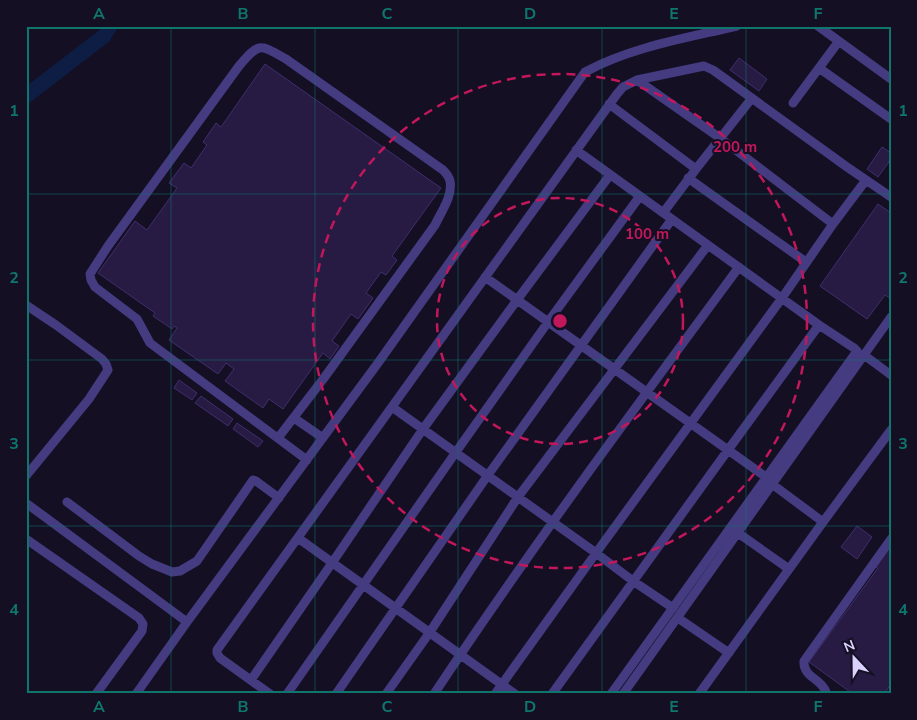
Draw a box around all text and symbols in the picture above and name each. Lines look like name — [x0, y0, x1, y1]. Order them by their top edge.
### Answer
text: A — [93, 3, 105, 25]
text: B — [237, 3, 249, 25]
text: C — [382, 3, 393, 25]
text: D — [524, 3, 536, 25]
text: E — [669, 3, 679, 25]
text: F — [814, 3, 823, 25]
text: 1 — [9, 100, 19, 122]
text: 1 — [898, 100, 908, 122]
text: 200 m — [713, 137, 757, 157]
text: 100 m — [625, 224, 669, 244]
text: 2 — [9, 267, 19, 289]
text: 2 — [898, 267, 908, 289]
centre of rings — [551, 312, 569, 330]
text: 3 — [9, 433, 19, 455]
text: 3 — [898, 433, 908, 455]
text: 4 — [9, 599, 19, 621]
text: 4 — [898, 599, 908, 621]
north arrow — [830, 632, 880, 682]
text: N — [841, 636, 858, 657]
text: A — [93, 696, 105, 718]
text: B — [237, 696, 249, 718]
text: C — [382, 696, 393, 718]
text: D — [524, 696, 536, 718]
text: E — [669, 696, 679, 718]
text: F — [814, 696, 823, 718]

